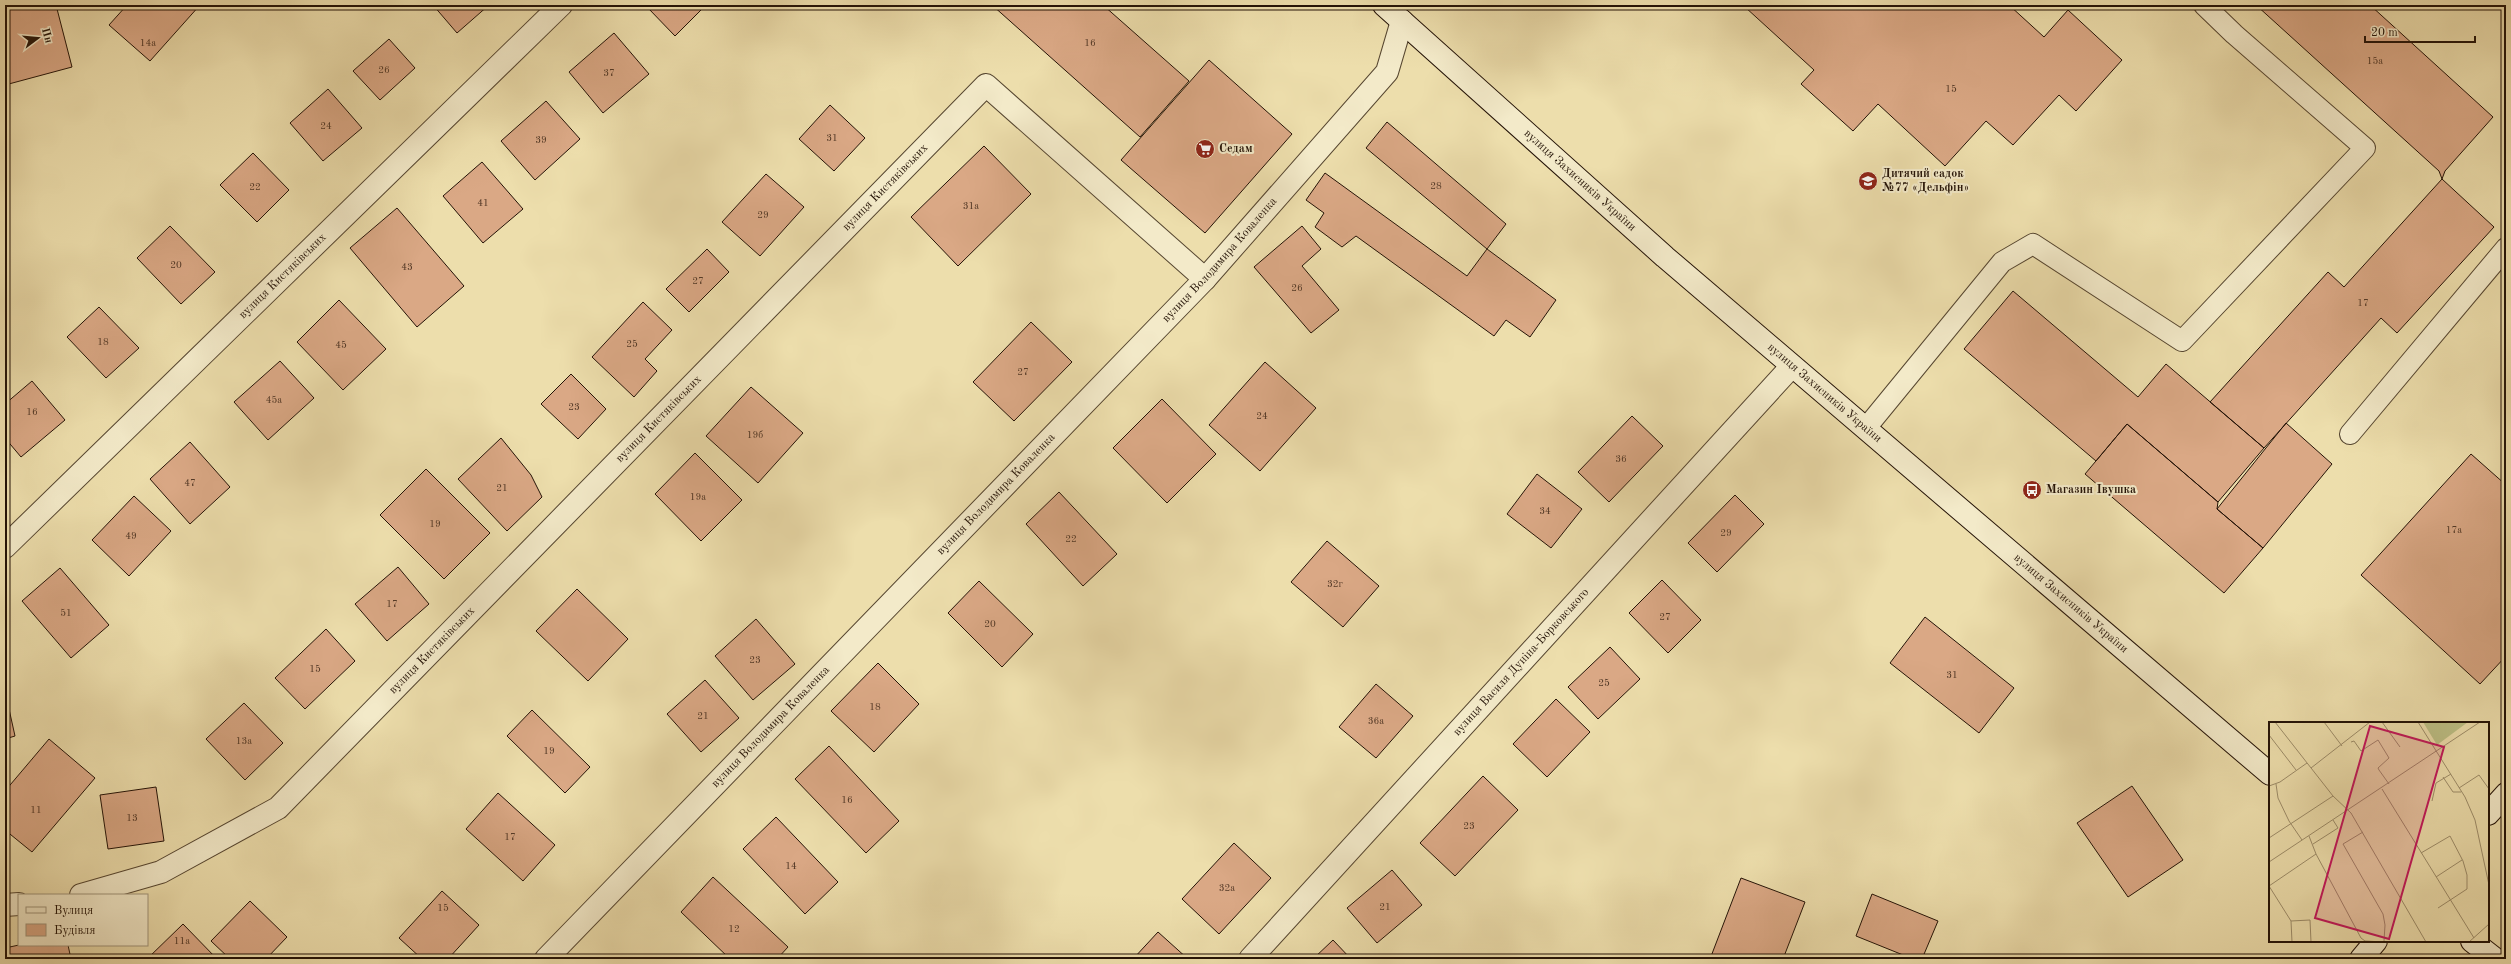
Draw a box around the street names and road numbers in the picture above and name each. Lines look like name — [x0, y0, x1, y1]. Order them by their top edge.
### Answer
street label: вулиця Захисників України — [1521, 127, 1638, 234]
street label: вулиця Кистяківських — [841, 142, 931, 233]
street label: вулиця Володимира Коваленка — [1160, 195, 1280, 325]
street label: вулиця Кистяківських — [237, 231, 329, 321]
street label: вулиця Захисників України — [1765, 341, 1884, 445]
street label: вулиця Кистяківських — [614, 373, 704, 465]
street label: вулиця Володимира Коваленка — [935, 431, 1058, 557]
street label: вулиця Захисників України — [2011, 552, 2130, 656]
street label: вулиця Василя Дуніна-Борковського — [1451, 586, 1591, 738]
street label: вулиця Кистяківських — [387, 605, 477, 696]
street label: вулиця Володимира Коваленка — [709, 664, 832, 790]

